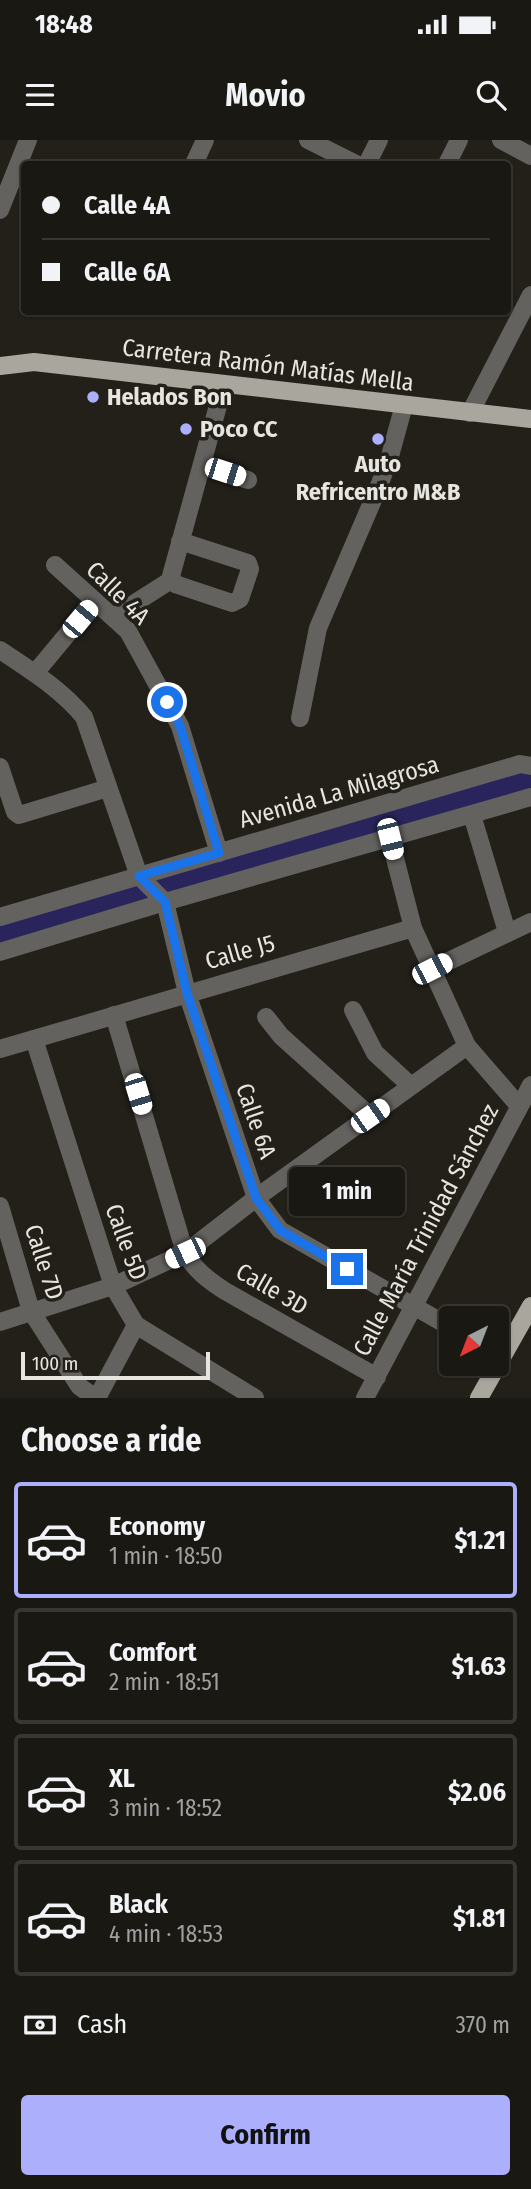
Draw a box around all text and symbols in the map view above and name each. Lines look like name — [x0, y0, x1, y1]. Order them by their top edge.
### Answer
text: 18:48 — [35, 9, 93, 40]
icon: menu — [21, 76, 59, 114]
text: Movio — [225, 76, 306, 114]
icon: search — [472, 76, 510, 114]
text: Calle 4A — [84, 190, 170, 221]
text: Calle 6A — [84, 257, 170, 288]
street label: Carretera Ramón Matías Mella — [121, 333, 415, 397]
place label: Helados Bon — [107, 383, 232, 411]
marker: Helados Bon — [85, 389, 101, 405]
place label: Poco CC — [200, 415, 278, 443]
marker: Poco CC — [178, 421, 194, 437]
marker: Auto Refricentro M&B — [370, 431, 386, 447]
place label: Auto Refricentro M&B — [296, 450, 460, 506]
car — [202, 456, 249, 488]
street label: Calle 4A — [81, 556, 156, 631]
car — [59, 596, 102, 642]
route start — [151, 686, 183, 718]
street label: Avenida La Milagrosa — [236, 750, 442, 834]
car — [375, 816, 406, 862]
street label: Calle J5 — [202, 929, 278, 975]
car — [409, 950, 456, 988]
car — [122, 1071, 155, 1117]
street label: Calle 6A — [230, 1080, 282, 1163]
car — [347, 1095, 394, 1137]
street label: Calle María Trinidad Sánchez — [348, 1099, 504, 1361]
callout: 1 min — [289, 1168, 405, 1216]
text: 1 min — [322, 1177, 372, 1205]
street label: Calle 5D — [99, 1200, 153, 1284]
street label: Calle 7D — [19, 1221, 69, 1303]
car — [162, 1235, 209, 1271]
route end — [331, 1253, 363, 1285]
street label: Calle 3D — [231, 1257, 313, 1321]
north arrow — [439, 1306, 509, 1376]
map controls — [439, 1306, 509, 1376]
scale bar — [21, 1349, 210, 1381]
text: 100 m — [32, 1352, 78, 1375]
text: Choose a ride — [21, 1421, 202, 1459]
icon: car — [25, 1509, 88, 1572]
text: Economy — [109, 1511, 205, 1542]
text: $1.21 — [454, 1525, 506, 1556]
text: 1 min · 18:50 — [109, 1542, 223, 1570]
icon: car — [25, 1635, 88, 1698]
text: Comfort — [109, 1637, 197, 1668]
text: $1.63 — [452, 1651, 506, 1682]
text: 2 min · 18:51 — [109, 1668, 220, 1696]
icon: car — [25, 1761, 88, 1824]
text: XL — [109, 1763, 135, 1794]
text: $2.06 — [448, 1777, 506, 1808]
text: 3 min · 18:52 — [109, 1794, 222, 1822]
icon: car — [25, 1887, 88, 1950]
text: Black — [109, 1889, 168, 1920]
text: $1.81 — [453, 1903, 506, 1934]
text: 4 min · 18:53 — [109, 1920, 223, 1948]
icon: cash — [21, 2006, 59, 2044]
text: Cash — [77, 2009, 127, 2040]
text: 370 m — [456, 2011, 510, 2039]
button: Confirm — [21, 2095, 510, 2175]

